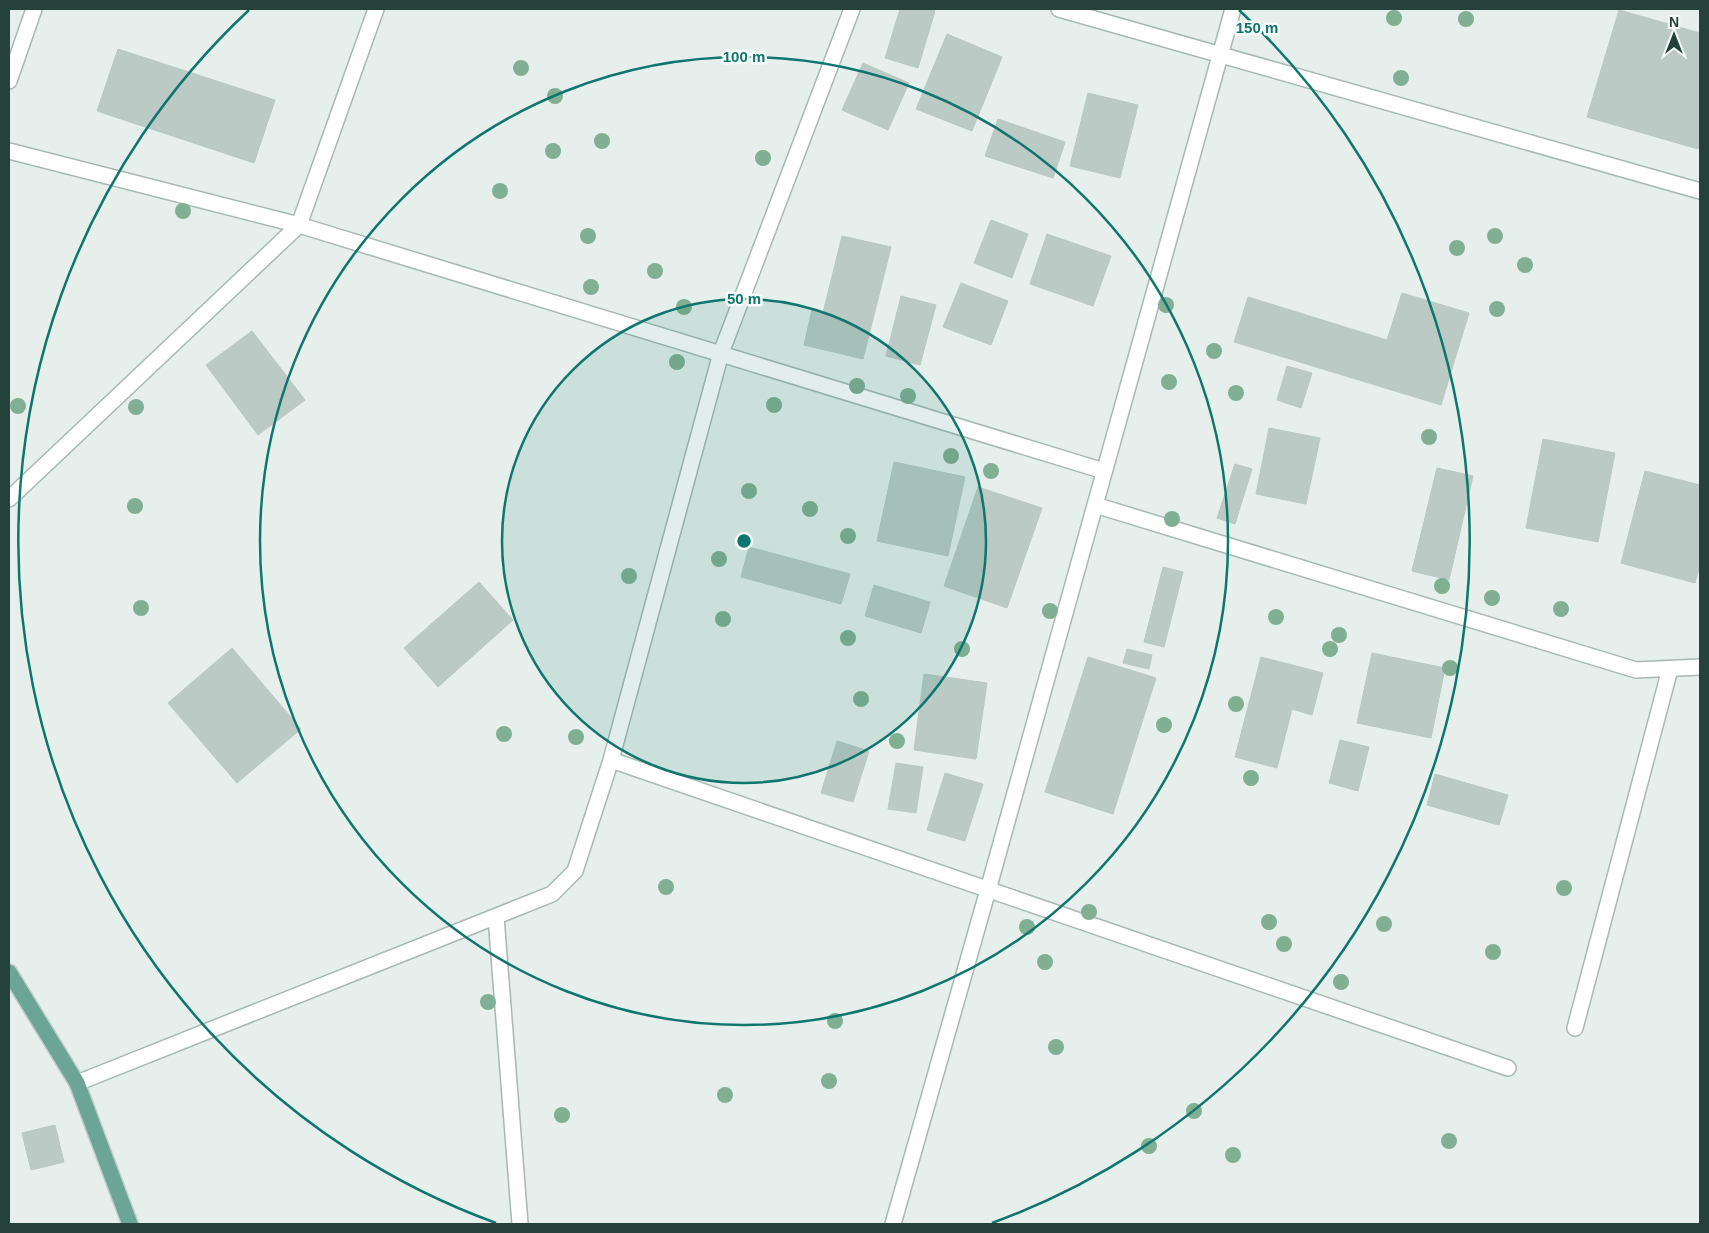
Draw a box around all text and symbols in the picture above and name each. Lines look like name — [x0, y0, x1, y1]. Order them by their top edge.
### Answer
north arrow — [1649, 10, 1699, 60]
text: N — [1669, 14, 1679, 30]
text: 150 m — [1236, 19, 1278, 36]
text: 100 m — [723, 48, 765, 65]
text: 50 m — [727, 290, 761, 307]
centre of rings — [735, 532, 753, 550]

